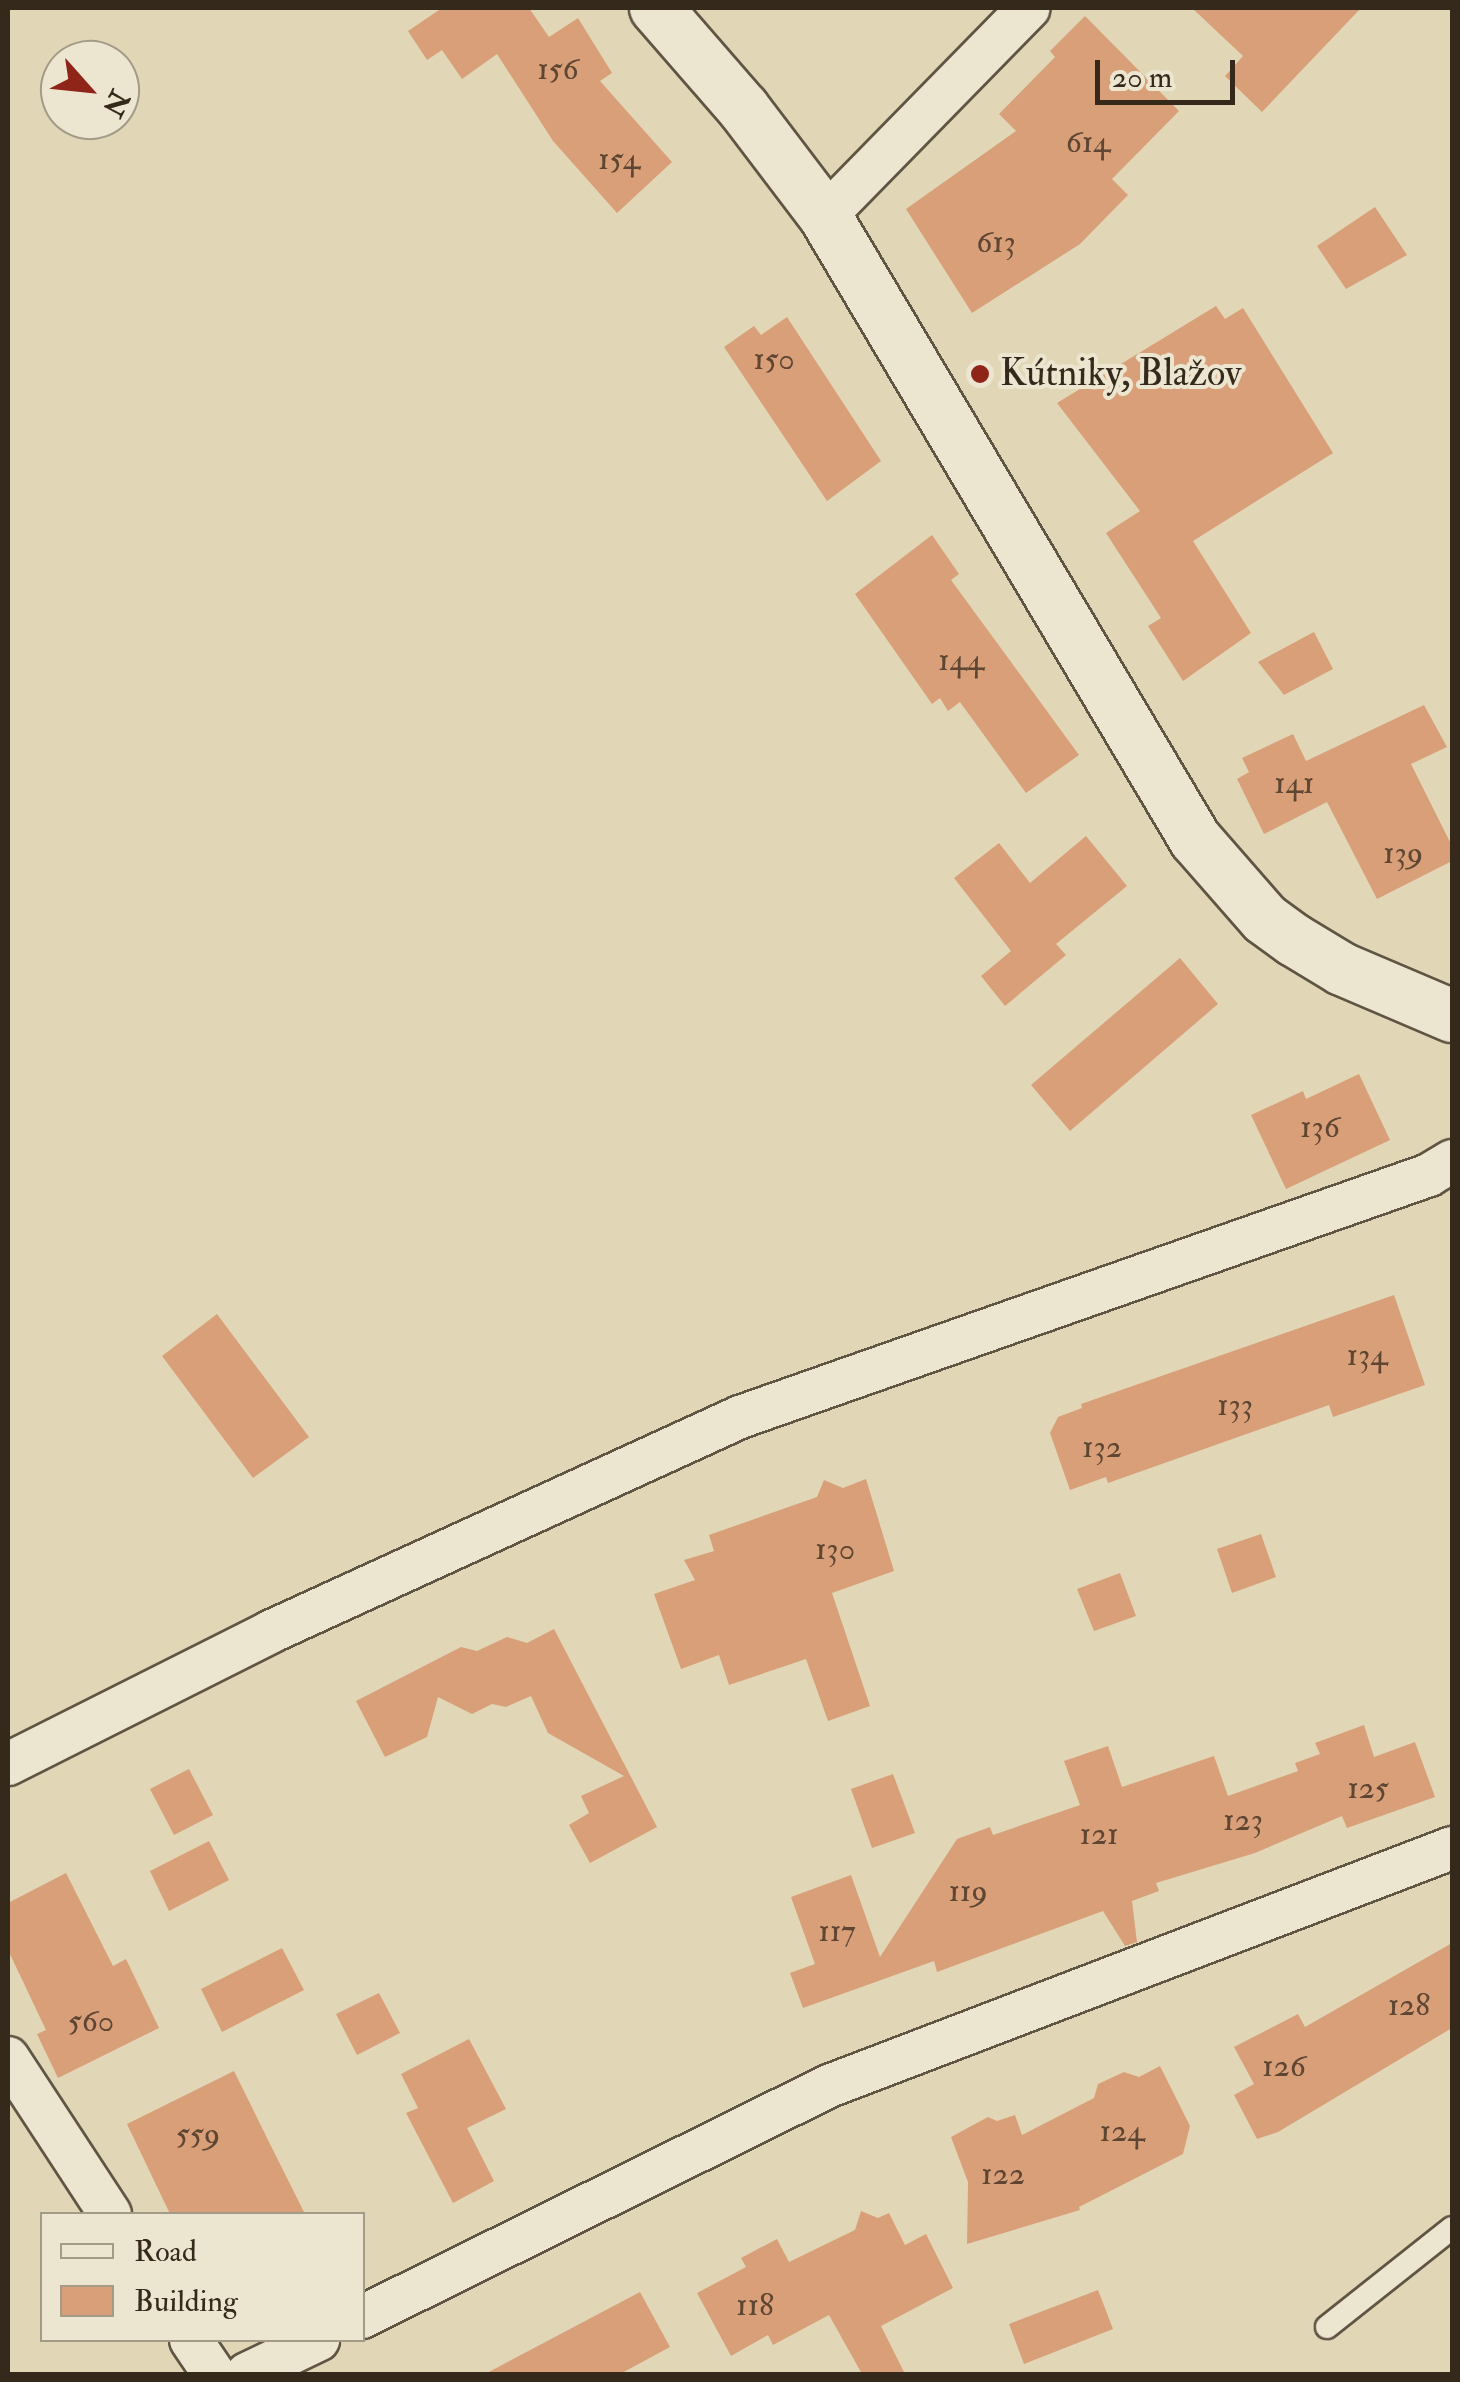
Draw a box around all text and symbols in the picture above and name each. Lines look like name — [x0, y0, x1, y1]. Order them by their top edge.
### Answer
north arrow — [40, 40, 140, 140]
scale bar — [1100, 40, 1240, 102]
house number: 156 — [537, 50, 579, 88]
text: 20 m — [1112, 59, 1172, 96]
text: N — [94, 84, 137, 122]
house number: 614 — [1066, 123, 1110, 161]
house number: 154 — [598, 140, 640, 178]
house number: 613 — [976, 223, 1016, 261]
house number: 150 — [753, 340, 795, 378]
place label: Kútniky, Blažov — [1000, 351, 1241, 397]
marker: Kútniky, Blažov — [969, 363, 991, 385]
house number: 144 — [938, 641, 984, 679]
house number: 141 — [1274, 764, 1314, 802]
house number: 139 — [1383, 834, 1423, 872]
house number: 136 — [1300, 1108, 1340, 1146]
house number: 134 — [1347, 1336, 1387, 1374]
house number: 133 — [1217, 1386, 1253, 1424]
house number: 132 — [1082, 1428, 1122, 1466]
house number: 130 — [815, 1530, 855, 1568]
house number: 125 — [1347, 1769, 1389, 1807]
house number: 123 — [1223, 1801, 1263, 1839]
house number: 121 — [1079, 1815, 1119, 1853]
house number: 119 — [948, 1872, 988, 1910]
house number: 117 — [818, 1912, 856, 1950]
house number: 128 — [1388, 1986, 1430, 2024]
house number: 560 — [68, 2002, 114, 2040]
house number: 126 — [1262, 2047, 1306, 2085]
house number: 124 — [1100, 2112, 1144, 2150]
house number: 559 — [176, 2115, 220, 2153]
house number: 122 — [981, 2155, 1025, 2193]
legend — [40, 2212, 365, 2342]
text: Road — [134, 2233, 197, 2270]
text: Building — [134, 2283, 238, 2320]
house number: 118 — [736, 2286, 774, 2324]

